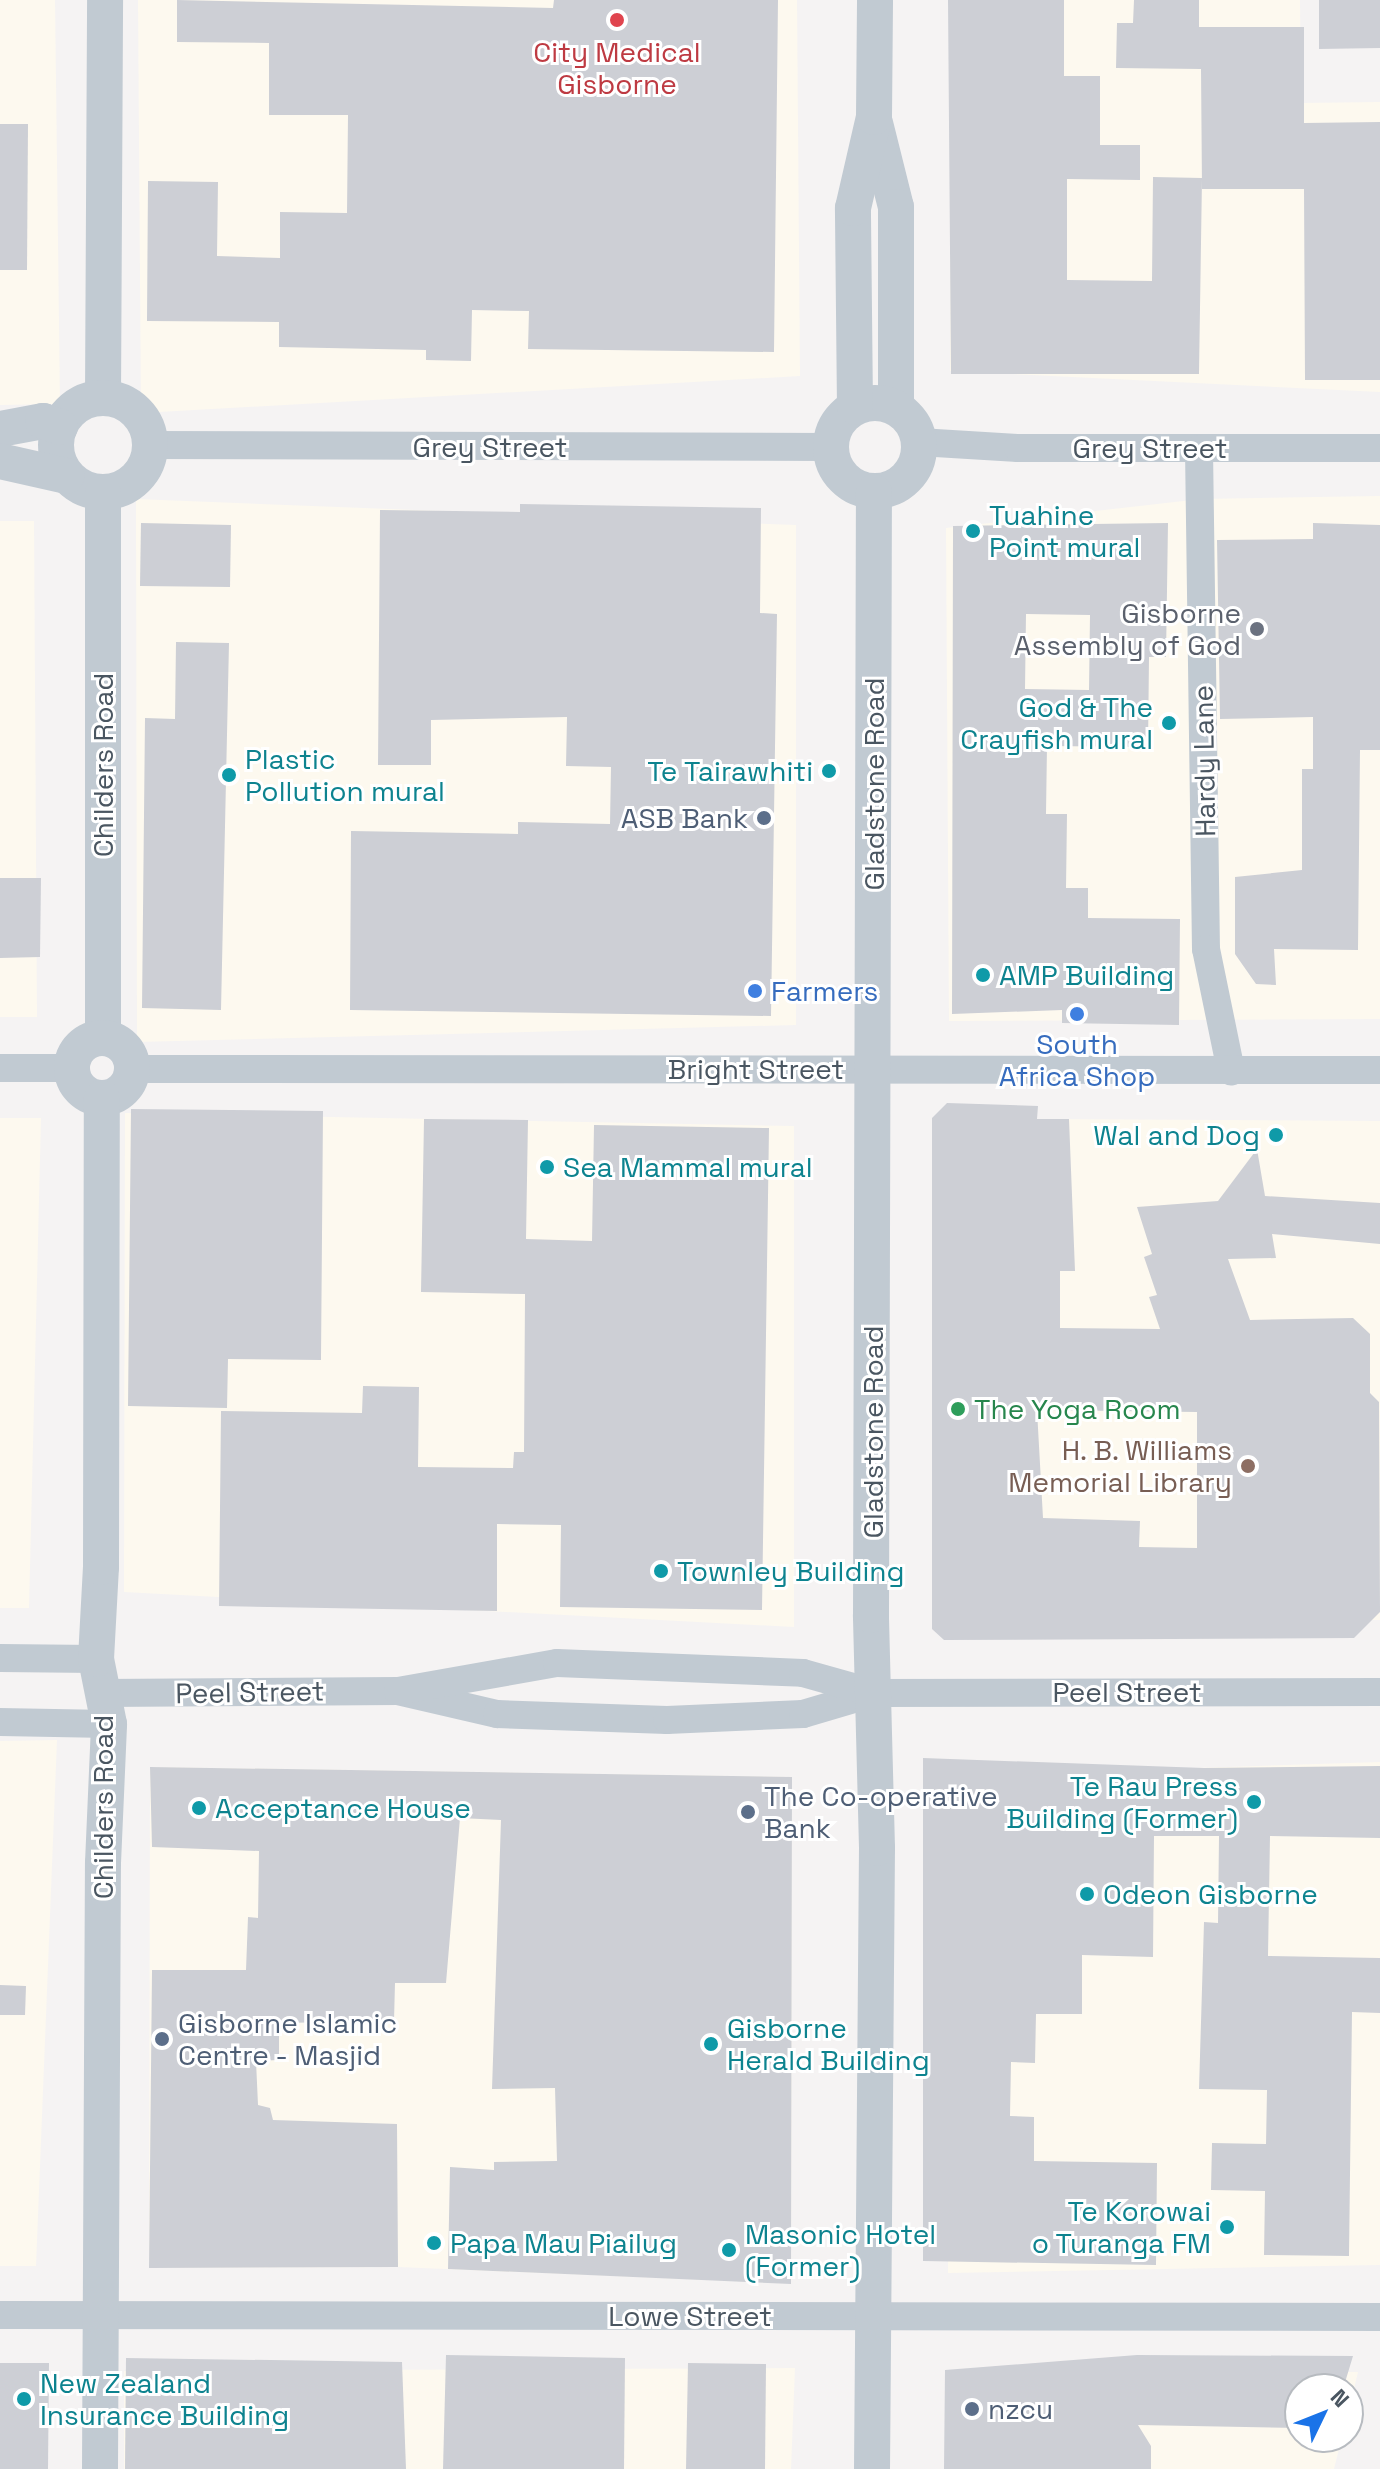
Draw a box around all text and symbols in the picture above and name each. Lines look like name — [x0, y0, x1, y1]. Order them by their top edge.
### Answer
marker: City Medical Gisborne — [606, 9, 628, 31]
place label: City Medical Gisborne — [533, 35, 701, 101]
street label: Grey Street — [412, 430, 568, 464]
street label: Grey Street — [1072, 431, 1228, 465]
place label: Tuahine Point mural — [989, 498, 1140, 564]
marker: Tuahine Point mural — [964, 522, 982, 540]
place label: Gisborne Assembly of God — [1014, 596, 1241, 662]
marker: Gisborne Assembly of God — [1248, 620, 1266, 638]
street label: Childers Road — [86, 673, 120, 857]
street label: Gladstone Road — [857, 678, 891, 890]
street label: Hardy Lane — [1186, 685, 1222, 837]
place label: God & The Crayfish mural — [960, 690, 1153, 756]
marker: God & The Crayfish mural — [1160, 714, 1178, 732]
place label: Plastic Pollution mural — [245, 742, 445, 808]
place label: Te Tairawhiti — [647, 754, 813, 788]
marker: Te Tairawhiti — [820, 762, 838, 780]
marker: Plastic Pollution mural — [220, 766, 238, 784]
place label: ASB Bank — [621, 801, 748, 835]
marker: ASB Bank — [755, 809, 773, 827]
place label: AMP Building — [999, 958, 1174, 992]
marker: AMP Building — [974, 966, 992, 984]
place label: Farmers — [771, 974, 878, 1008]
marker: Farmers — [746, 982, 764, 1000]
marker: South Africa Shop — [1068, 1005, 1086, 1023]
place label: South Africa Shop — [999, 1027, 1155, 1093]
street label: Bright Street — [668, 1052, 844, 1086]
place label: Wal and Dog — [1093, 1118, 1260, 1152]
marker: Wal and Dog — [1267, 1126, 1285, 1144]
place label: Sea Mammal mural — [563, 1150, 813, 1184]
marker: Sea Mammal mural — [538, 1158, 556, 1176]
street label: Gladstone Road — [856, 1326, 890, 1538]
place label: The Yoga Room — [974, 1392, 1181, 1426]
marker: The Yoga Room — [949, 1400, 967, 1418]
place label: H. B. Williams Memorial Library — [1008, 1433, 1232, 1499]
marker: H. B. Williams Memorial Library — [1239, 1457, 1257, 1475]
place label: Townley Building — [677, 1554, 904, 1588]
marker: Townley Building — [652, 1562, 670, 1580]
street label: Peel Street — [175, 1674, 325, 1710]
street label: Peel Street — [1052, 1675, 1202, 1709]
street label: Childers Road — [86, 1715, 120, 1899]
place label: Te Rau Press Building (Former) — [1006, 1769, 1238, 1835]
place label: The Co-operative Bank — [764, 1779, 997, 1845]
place label: Acceptance House — [215, 1791, 471, 1825]
marker: Te Rau Press Building (Former) — [1245, 1793, 1263, 1811]
marker: Acceptance House — [190, 1799, 208, 1817]
marker: The Co-operative Bank — [739, 1803, 757, 1821]
place label: Odeon Gisborne — [1103, 1877, 1318, 1911]
marker: Odeon Gisborne — [1078, 1885, 1096, 1903]
place label: Gisborne Islamic Centre - Masjid — [178, 2006, 397, 2072]
place label: Gisborne Herald Building — [727, 2011, 930, 2077]
marker: Gisborne Islamic Centre - Masjid — [153, 2030, 171, 2048]
marker: Gisborne Herald Building — [702, 2035, 720, 2053]
place label: Te Korowai o Turanga FM — [1031, 2194, 1211, 2260]
place label: Masonic Hotel (Former) — [745, 2217, 936, 2283]
marker: Te Korowai o Turanga FM — [1218, 2218, 1236, 2236]
place label: Papa Mau Piailug — [450, 2226, 677, 2260]
marker: Papa Mau Piailug — [425, 2234, 443, 2252]
marker: Masonic Hotel (Former) — [720, 2241, 738, 2259]
street label: Lowe Street — [608, 2299, 772, 2333]
place label: New Zealand Insurance Building — [40, 2366, 289, 2432]
north arrow — [1284, 2373, 1364, 2453]
text: N — [1325, 2383, 1355, 2413]
marker: New Zealand Insurance Building — [15, 2390, 33, 2408]
place label: nzcu — [988, 2392, 1053, 2426]
marker: nzcu — [963, 2400, 981, 2418]

